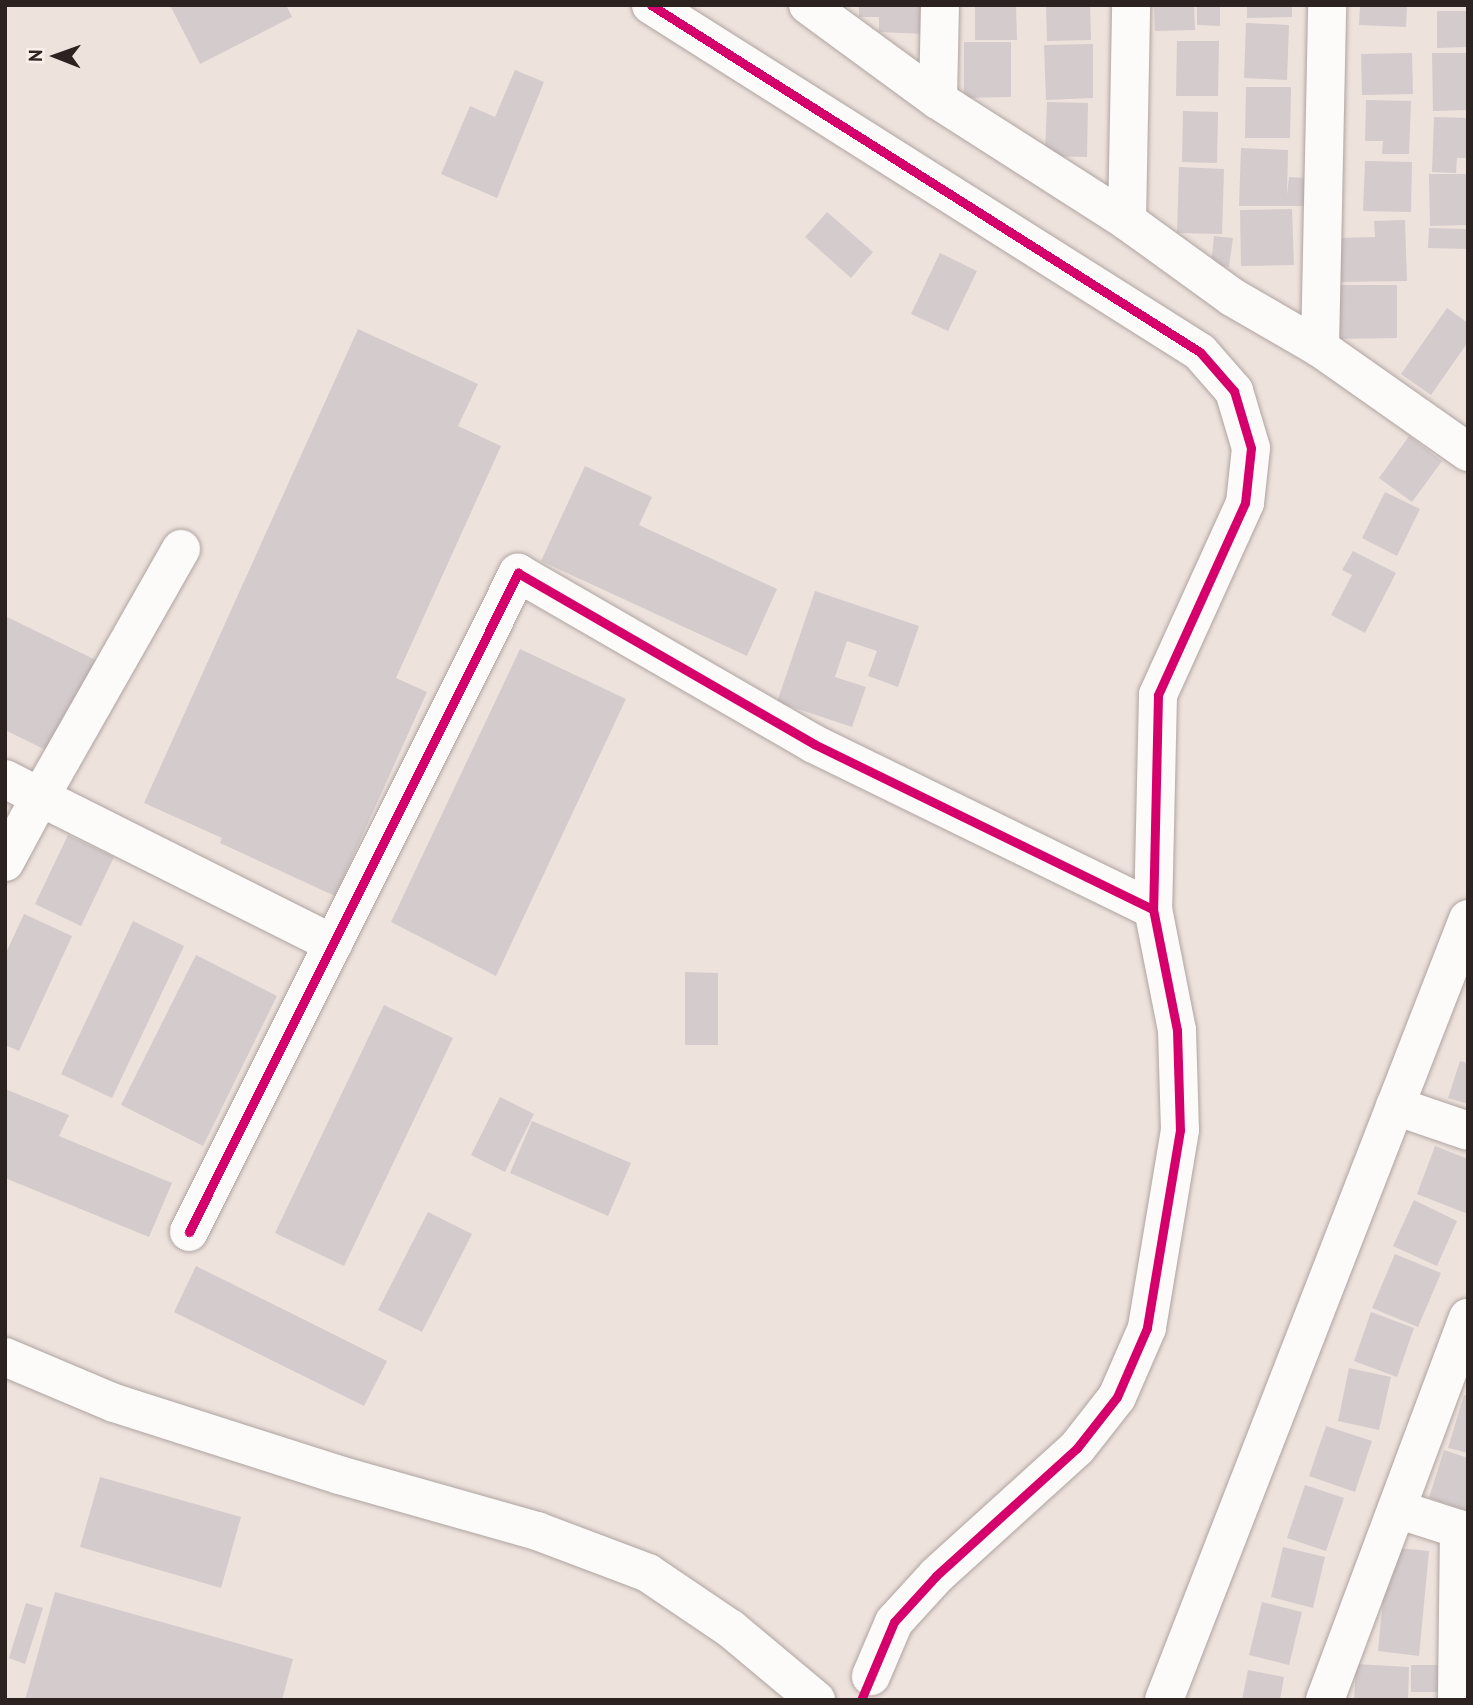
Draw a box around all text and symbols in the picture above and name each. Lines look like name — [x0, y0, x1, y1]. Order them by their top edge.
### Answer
north arrow — [21, 21, 91, 91]
text: N — [23, 49, 47, 62]

